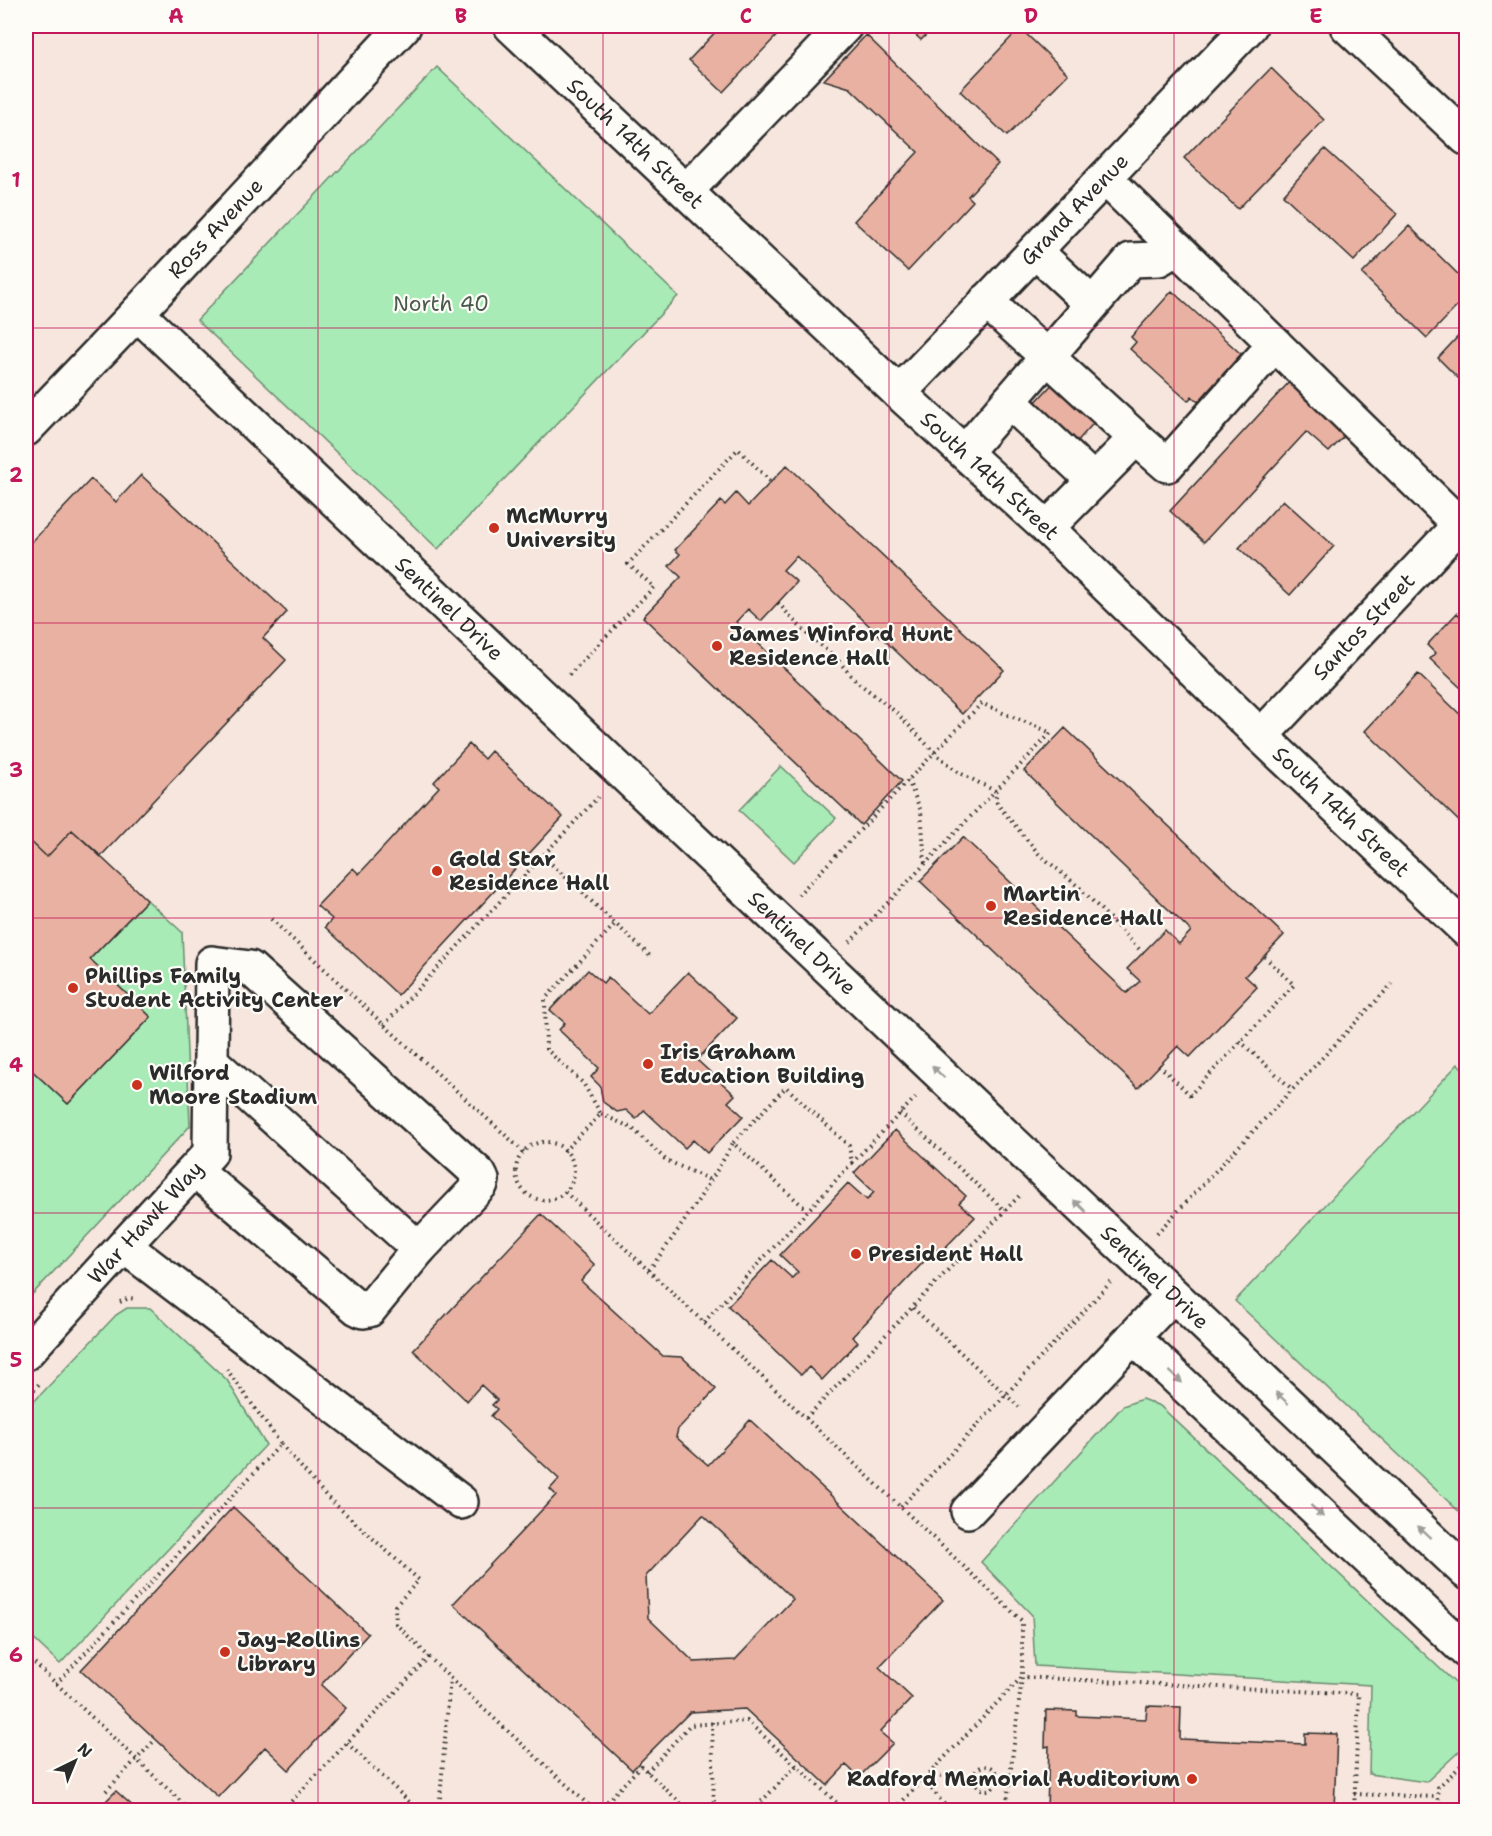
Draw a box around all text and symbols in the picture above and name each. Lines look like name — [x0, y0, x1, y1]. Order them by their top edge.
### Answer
text: A — [168, 3, 184, 29]
text: B — [455, 3, 467, 29]
text: C — [740, 3, 752, 29]
text: D — [1024, 3, 1038, 29]
text: E — [1309, 3, 1323, 29]
street label: South 14th Street — [561, 72, 710, 215]
street label: Grand Avenue — [1014, 147, 1135, 271]
text: 1 — [11, 167, 21, 193]
street label: Ross Avenue — [162, 172, 269, 285]
park label: North 40 — [393, 290, 489, 318]
street label: South 14th Street — [914, 405, 1065, 546]
text: 2 — [9, 462, 23, 488]
place label: McMurry University — [506, 502, 616, 554]
marker: McMurry University — [487, 521, 501, 535]
street label: Sentinel Drive — [389, 551, 510, 667]
street label: Santos Street — [1306, 567, 1421, 686]
place label: James Winford Hunt Residence Hall — [729, 620, 953, 672]
marker: James Winford Hunt Residence Hall — [710, 639, 724, 653]
street label: South 14th Street — [1267, 740, 1416, 883]
text: 3 — [9, 757, 23, 783]
place label: Gold Star Residence Hall — [449, 845, 609, 897]
marker: Gold Star Residence Hall — [430, 864, 444, 878]
place label: Martin Residence Hall — [1003, 880, 1163, 932]
street label: Sentinel Drive — [742, 885, 862, 1001]
marker: Martin Residence Hall — [984, 899, 998, 913]
place label: Phillips Family Student Activity Center — [85, 962, 343, 1014]
marker: Phillips Family Student Activity Center — [66, 981, 80, 995]
place label: Iris Graham Education Building — [660, 1038, 864, 1090]
text: 4 — [9, 1052, 23, 1078]
marker: Iris Graham Education Building — [641, 1057, 655, 1071]
place label: Wilford Moore Stadium — [149, 1059, 317, 1111]
one-way arrow — [931, 1065, 946, 1079]
marker: Wilford Moore Stadium — [130, 1078, 144, 1092]
street label: War Hawk Way — [82, 1155, 210, 1290]
one-way arrow — [1073, 1200, 1088, 1213]
street label: Sentinel Drive — [1094, 1219, 1215, 1335]
place label: President Hall — [868, 1240, 1023, 1268]
marker: President Hall — [849, 1247, 863, 1261]
text: 5 — [10, 1347, 22, 1373]
one-way arrow — [1168, 1370, 1183, 1384]
one-way arrow — [1275, 1391, 1290, 1405]
one-way arrow — [1310, 1504, 1325, 1518]
one-way arrow — [1417, 1526, 1432, 1539]
place label: Jay-Rollins Library — [237, 1626, 360, 1678]
text: 6 — [9, 1642, 23, 1668]
marker: Jay-Rollins Library — [218, 1645, 232, 1659]
north arrow — [45, 1731, 105, 1791]
text: N — [73, 1738, 97, 1762]
place label: Radford Memorial Auditorium — [847, 1765, 1180, 1793]
marker: Radford Memorial Auditorium — [1185, 1772, 1199, 1786]

